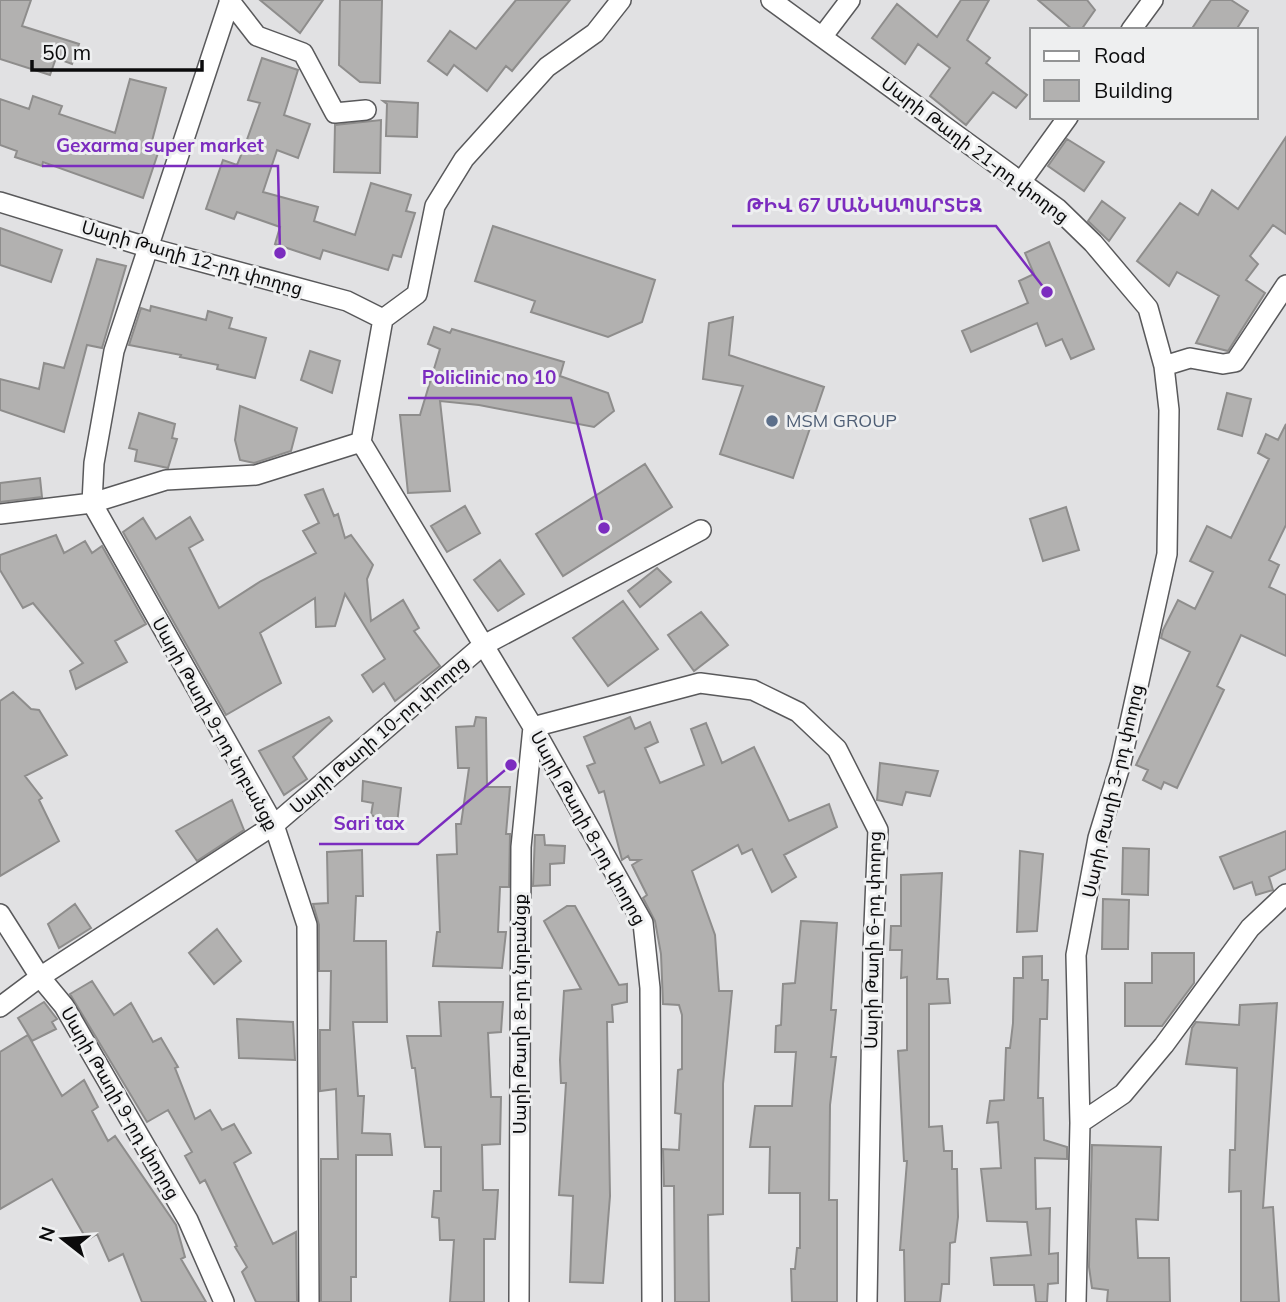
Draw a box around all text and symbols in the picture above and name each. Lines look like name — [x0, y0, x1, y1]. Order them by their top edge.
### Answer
scale bar — [32, 28, 201, 72]
legend — [1030, 28, 1258, 119]
text: 50 m — [42, 39, 91, 65]
text: Road — [1094, 42, 1145, 68]
street label: Սարի Թաղի 21-րդ փողոց — [877, 71, 1074, 228]
text: Building — [1094, 77, 1173, 103]
callout: Gexarma super market — [42, 126, 278, 166]
text: Gexarma super market — [56, 133, 264, 157]
callout: ԹԻՎ 67 ՄԱՆԿԱՊԱՐՏԵԶ — [732, 186, 996, 226]
text: ԹԻՎ 67 ՄԱՆԿԱՊԱՐՏԵԶ — [746, 193, 982, 217]
street label: Սարի Թաղի 12-րդ փողոց — [79, 215, 306, 300]
callout: Policlinic no 10 — [408, 358, 571, 398]
text: Policlinic no 10 — [422, 365, 556, 389]
place label: MSM GROUP — [786, 409, 897, 432]
marker: MSM GROUP — [764, 413, 780, 429]
street label: Սարի Թաղի 9-րդ նրբանցք — [147, 613, 284, 834]
street label: Սարի Թաղի 10-րդ փողոց — [285, 651, 473, 819]
street label: Սարի Թաղի 3-րդ փողոց — [1077, 682, 1148, 900]
street label: Սարի Թաղի 8-րդ փողոց — [525, 727, 651, 929]
callout: Sari tax — [319, 804, 418, 844]
text: Sari tax — [333, 811, 405, 835]
street label: Սարի Թաղի 6-րդ փողոց — [859, 831, 886, 1049]
street label: Սարի Թաղի 8-րդ նրբանցք — [508, 894, 531, 1134]
street label: Սարի Թաղի 9-րդ փողոց — [56, 1002, 185, 1203]
north arrow — [28, 1204, 98, 1274]
text: N — [33, 1224, 60, 1244]

